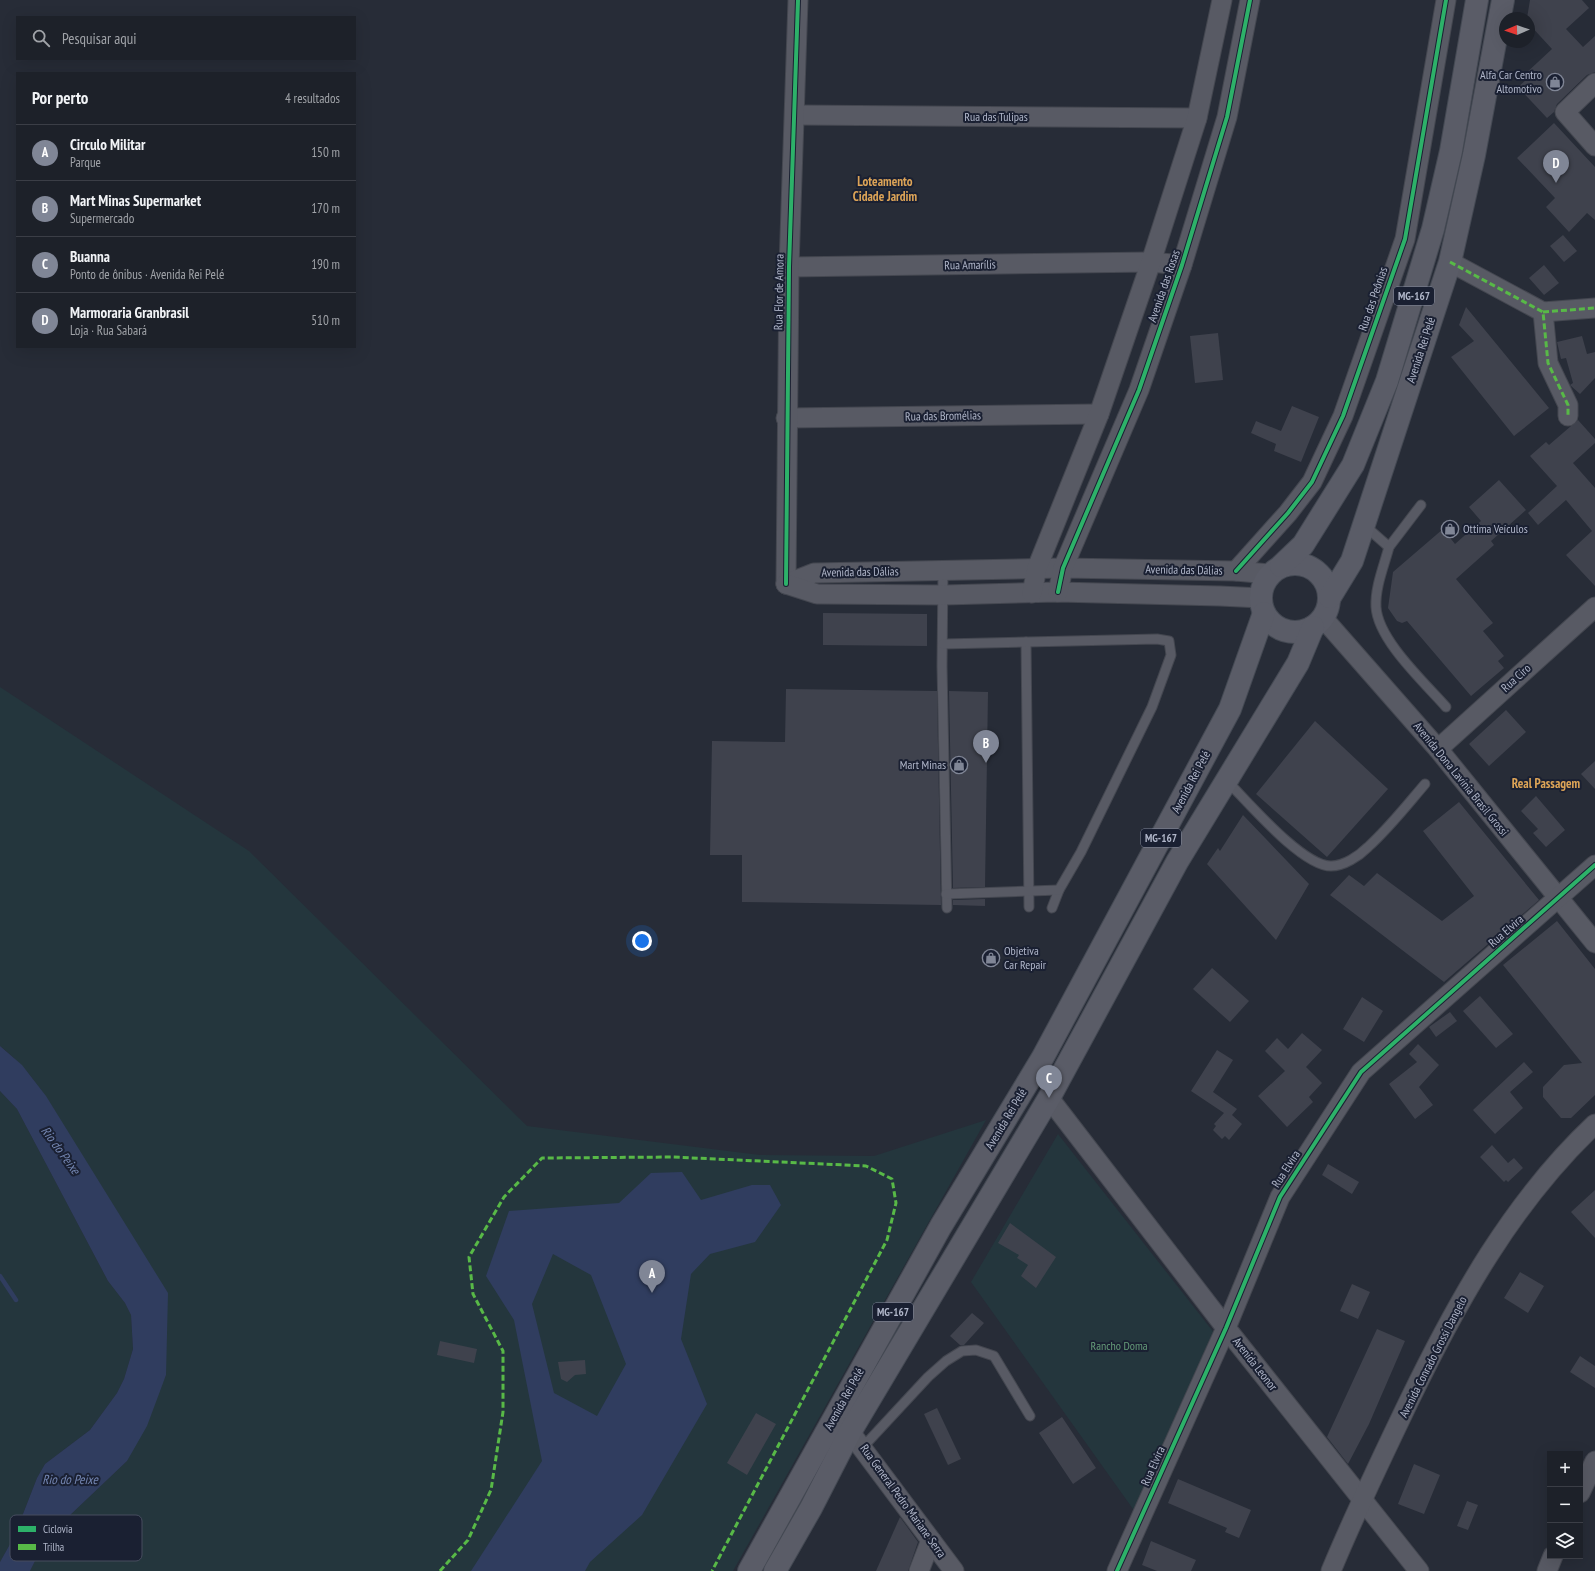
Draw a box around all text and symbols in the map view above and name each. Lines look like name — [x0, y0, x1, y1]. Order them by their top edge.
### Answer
north arrow — [1499, 12, 1535, 48]
search box — [16, 16, 356, 60]
icon: search — [30, 27, 52, 49]
text: Pesquisar aqui — [62, 29, 136, 48]
place label: Alfa Car Centro Altomotivo — [1480, 67, 1542, 96]
shop icon: Alfa Car Centro Altomotivo — [1545, 72, 1565, 92]
text: Por perto — [32, 87, 88, 109]
text: 4 resultados — [285, 90, 340, 107]
street label: Rua das Tulipas — [964, 109, 1028, 124]
text: Circulo Militar — [70, 135, 145, 154]
text: A — [42, 144, 48, 161]
text: 150 m — [311, 144, 340, 161]
pin: D — [1543, 150, 1569, 183]
text: Parque — [70, 154, 101, 171]
district label: Loteamento Cidade Jardim — [853, 173, 918, 205]
text: Mart Minas Supermarket — [70, 191, 201, 210]
text: B — [42, 200, 48, 217]
text: 170 m — [311, 200, 340, 217]
text: Supermercado — [70, 210, 134, 227]
text: Buanna — [70, 247, 110, 266]
street label: Avenida das Rosas — [1144, 248, 1183, 324]
street label: Rua Flor de Amora — [770, 254, 787, 330]
text: C — [42, 256, 48, 273]
text: 190 m — [311, 256, 340, 273]
street label: Rua Amarílis — [944, 257, 996, 272]
street label: Rua das Peônias — [1355, 265, 1390, 333]
text: Ponto de ônibus · Avenida Rei Pelé — [70, 266, 224, 283]
road number: MG-167 — [1394, 287, 1434, 305]
text: Marmoraria Granbrasil — [70, 303, 189, 322]
text: D — [42, 312, 48, 329]
text: 510 m — [311, 312, 340, 329]
street label: Avenida Rei Pelé — [1403, 315, 1438, 385]
text: Loja · Rua Sabará — [70, 322, 147, 339]
street label: Rua das Bromélias — [905, 407, 981, 424]
shop icon: Ottima Veículos — [1440, 519, 1460, 539]
place label: Ottima Veículos — [1463, 521, 1528, 536]
street label: Avenida das Dálias — [1145, 561, 1223, 578]
street label: Avenida das Dálias — [821, 563, 899, 580]
street label: Rua Ciro — [1498, 660, 1534, 695]
street label: Avenida Dona Lavínia Brasil Grossi — [1411, 719, 1512, 839]
pin: B — [973, 730, 999, 763]
street label: Avenida Rei Pelé — [1168, 748, 1213, 816]
shop icon: Mart Minas — [949, 755, 969, 775]
place label: Mart Minas — [900, 757, 946, 772]
district label: Real Passagem — [1512, 775, 1581, 792]
road number: MG-167 — [1141, 829, 1181, 847]
street label: Rua Elvira — [1485, 911, 1526, 950]
your location — [632, 931, 652, 951]
place label: Objetiva Car Repair — [1004, 943, 1047, 972]
shop icon: Objetiva Car Repair — [981, 948, 1001, 968]
pin: C — [1036, 1065, 1062, 1098]
street label: Avenida Rei Pelé — [982, 1085, 1030, 1152]
water label: Rio do Peixe — [37, 1123, 85, 1179]
street label: Rua Elvira — [1268, 1147, 1303, 1190]
pin: A — [639, 1260, 665, 1293]
street label: Avenida Conrado Grossi Dangelo — [1395, 1294, 1470, 1420]
road number: MG-167 — [873, 1303, 913, 1321]
street label: Avenida Leonor — [1230, 1334, 1281, 1394]
park label: Rancho Doma — [1090, 1338, 1148, 1353]
street label: Avenida Rei Pelé — [820, 1365, 867, 1432]
street label: Rua General Pedro Mariane Serra — [857, 1441, 950, 1560]
street label: Rua Elvira — [1137, 1444, 1168, 1488]
map controls — [1547, 1451, 1583, 1559]
button: + — [1547, 1451, 1583, 1487]
water label: Rio do Peixe — [42, 1471, 99, 1488]
button: − — [1547, 1487, 1583, 1523]
legend — [10, 1515, 142, 1561]
text: Ciclovia — [43, 1522, 73, 1536]
button: layers — [1547, 1523, 1583, 1559]
text: Trilha — [43, 1540, 64, 1554]

